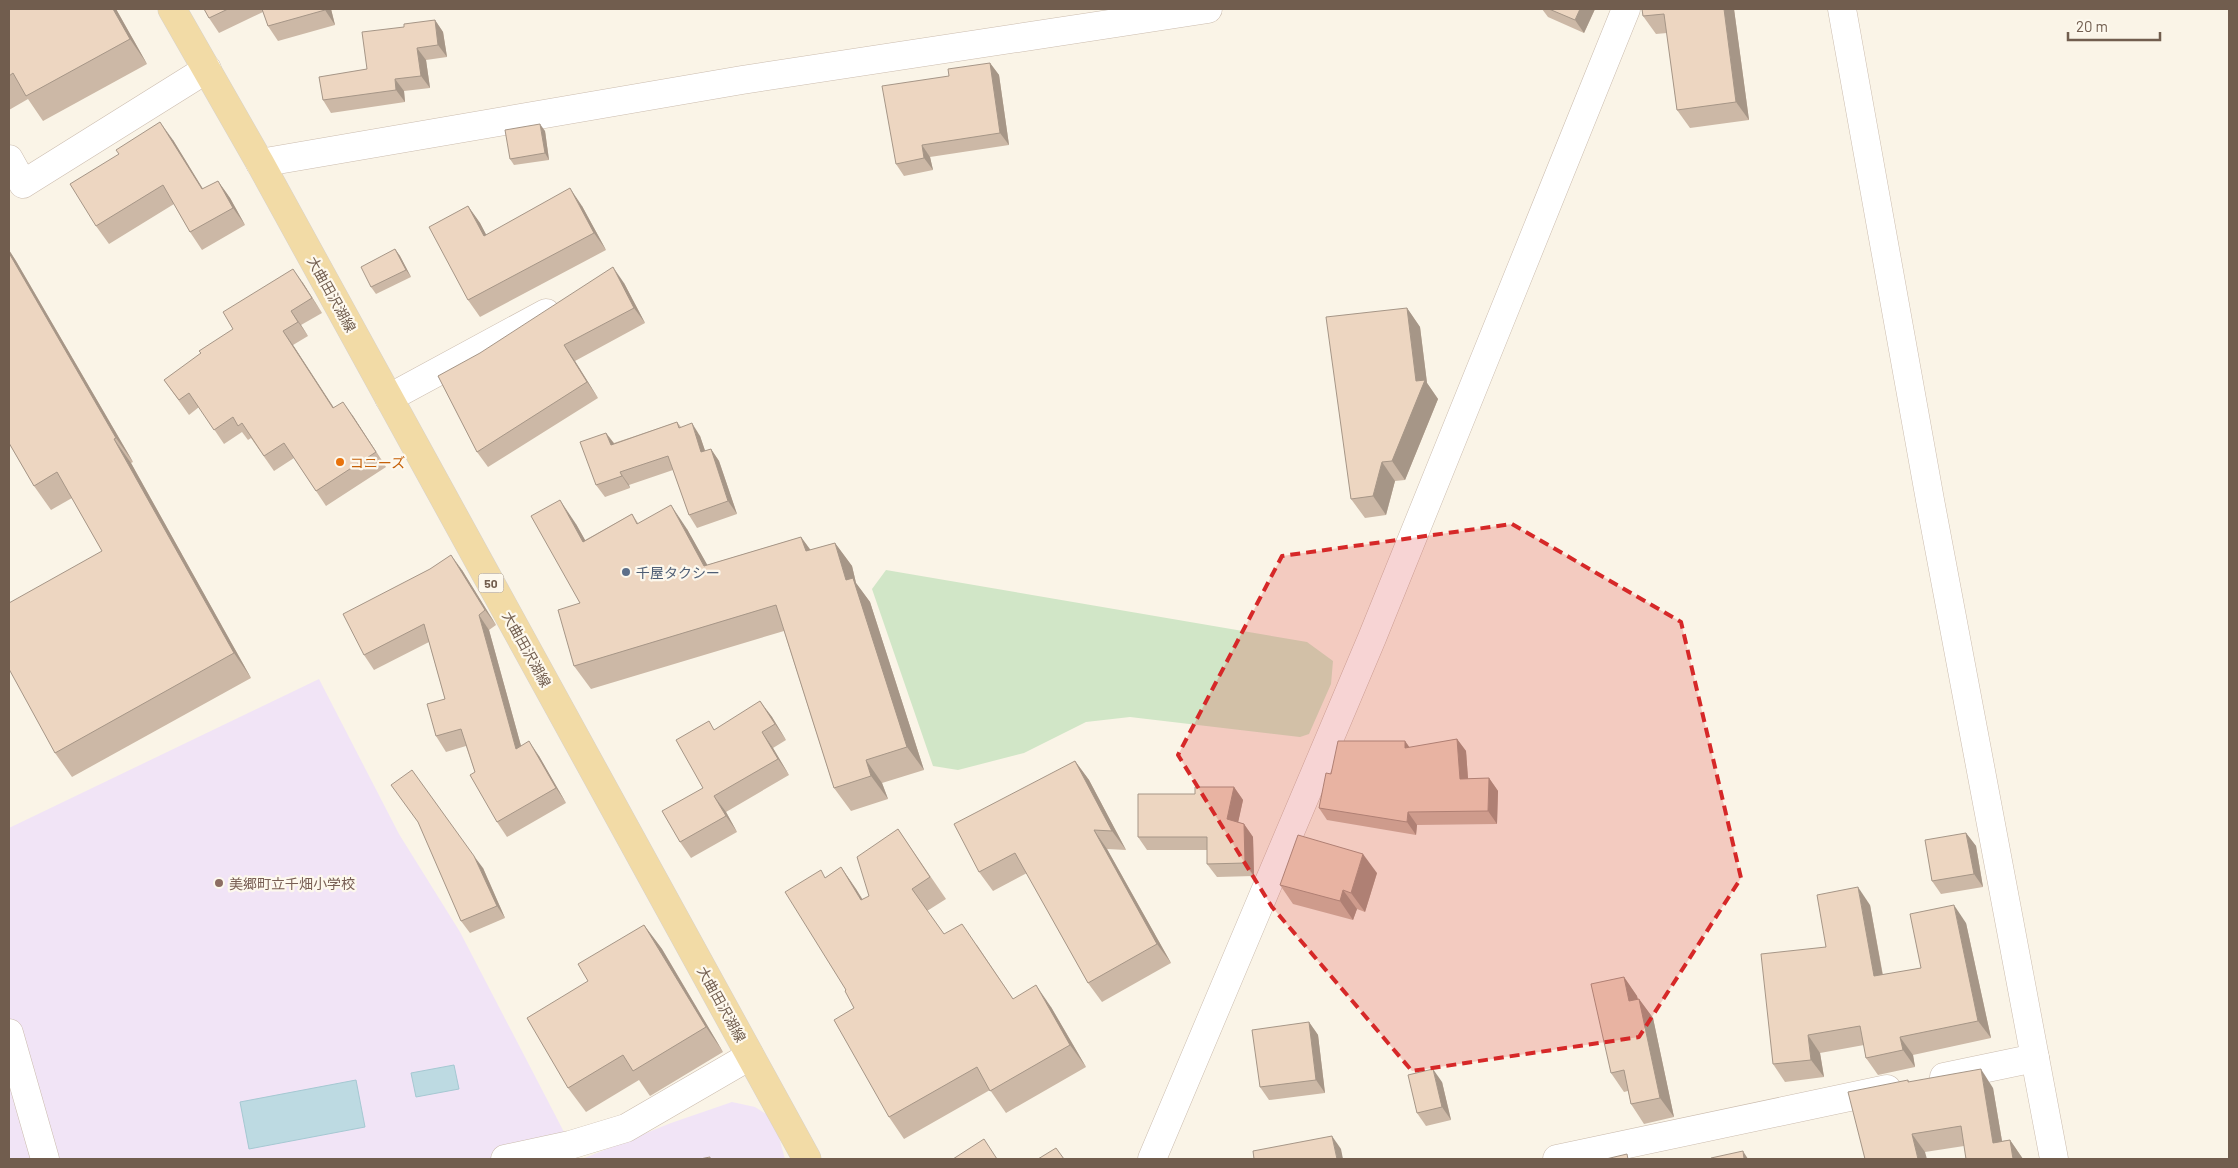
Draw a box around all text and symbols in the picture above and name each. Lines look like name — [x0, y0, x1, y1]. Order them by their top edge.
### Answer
scale bar — [2068, 10, 2160, 42]
text: 20 m — [2076, 17, 2108, 35]
street label: 大曲田沢湖線 — [304, 253, 360, 335]
place label: コニーズ — [350, 454, 405, 471]
marker: コニーズ — [334, 456, 346, 468]
place label: 千屋タクシー — [636, 564, 720, 581]
marker: 千屋タクシー — [620, 566, 632, 578]
road number: 50 — [478, 574, 504, 592]
street label: 大曲田沢湖線 — [499, 608, 555, 690]
place label: 美郷町立千畑小学校 — [229, 875, 355, 892]
marker: 美郷町立千畑小学校 — [213, 877, 225, 889]
street label: 大曲田沢湖線 — [694, 963, 750, 1045]

